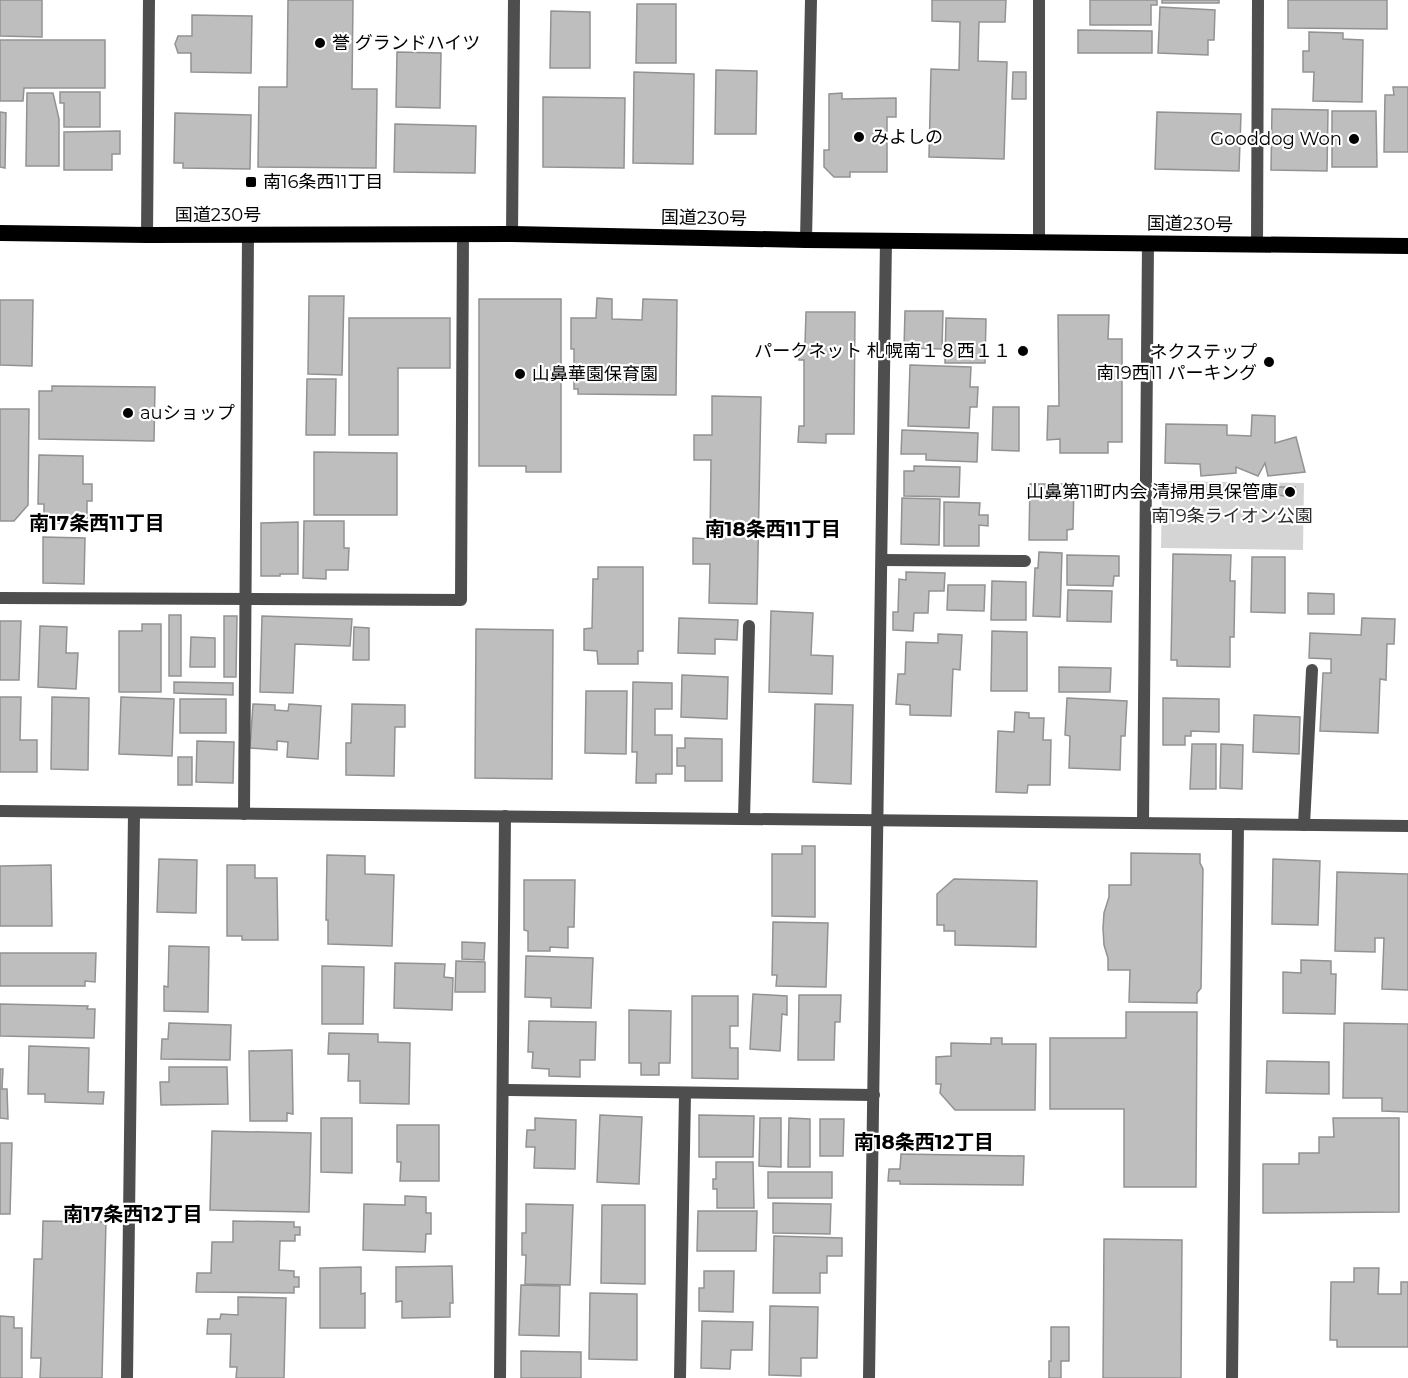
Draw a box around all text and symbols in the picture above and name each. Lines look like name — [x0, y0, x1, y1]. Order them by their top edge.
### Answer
place label: 誉 グランドハイツ — [332, 32, 480, 54]
marker: 誉 グランドハイツ — [313, 36, 327, 50]
place label: みよしの — [871, 126, 943, 148]
place label: Gooddog Won — [1210, 128, 1342, 150]
marker: みよしの — [852, 130, 866, 144]
marker: Gooddog Won — [1347, 132, 1361, 146]
place label: 南16条西11丁目 — [263, 171, 383, 193]
marker: 南16条西11丁目 — [244, 175, 258, 189]
street label: 国道230号 — [175, 204, 261, 226]
street label: 国道230号 — [661, 206, 747, 230]
street label: 国道230号 — [1147, 212, 1233, 236]
place label: パークネット 札幌南１８西１１ — [754, 340, 1011, 362]
place label: ネクステップ 南19西11 パーキング — [1096, 341, 1257, 384]
marker: パークネット 札幌南１８西１１ — [1016, 344, 1030, 358]
marker: ネクステップ 南19西11 パーキング — [1262, 355, 1276, 369]
place label: 山鼻華園保育園 — [532, 363, 658, 385]
marker: 山鼻華園保育園 — [513, 367, 527, 381]
place label: auショップ — [140, 402, 235, 424]
marker: auショップ — [121, 406, 135, 420]
place label: 山鼻第11町内会 清掃用具保管庫 — [1026, 481, 1278, 503]
marker: 山鼻第11町内会 清掃用具保管庫 — [1283, 485, 1297, 499]
park label: 南19条ライオン公園 — [1151, 505, 1313, 527]
district label: 南17条西11丁目 — [29, 511, 165, 535]
district label: 南18条西11丁目 — [705, 517, 841, 541]
district label: 南18条西12丁目 — [854, 1130, 994, 1154]
district label: 南17条西12丁目 — [63, 1202, 203, 1226]

